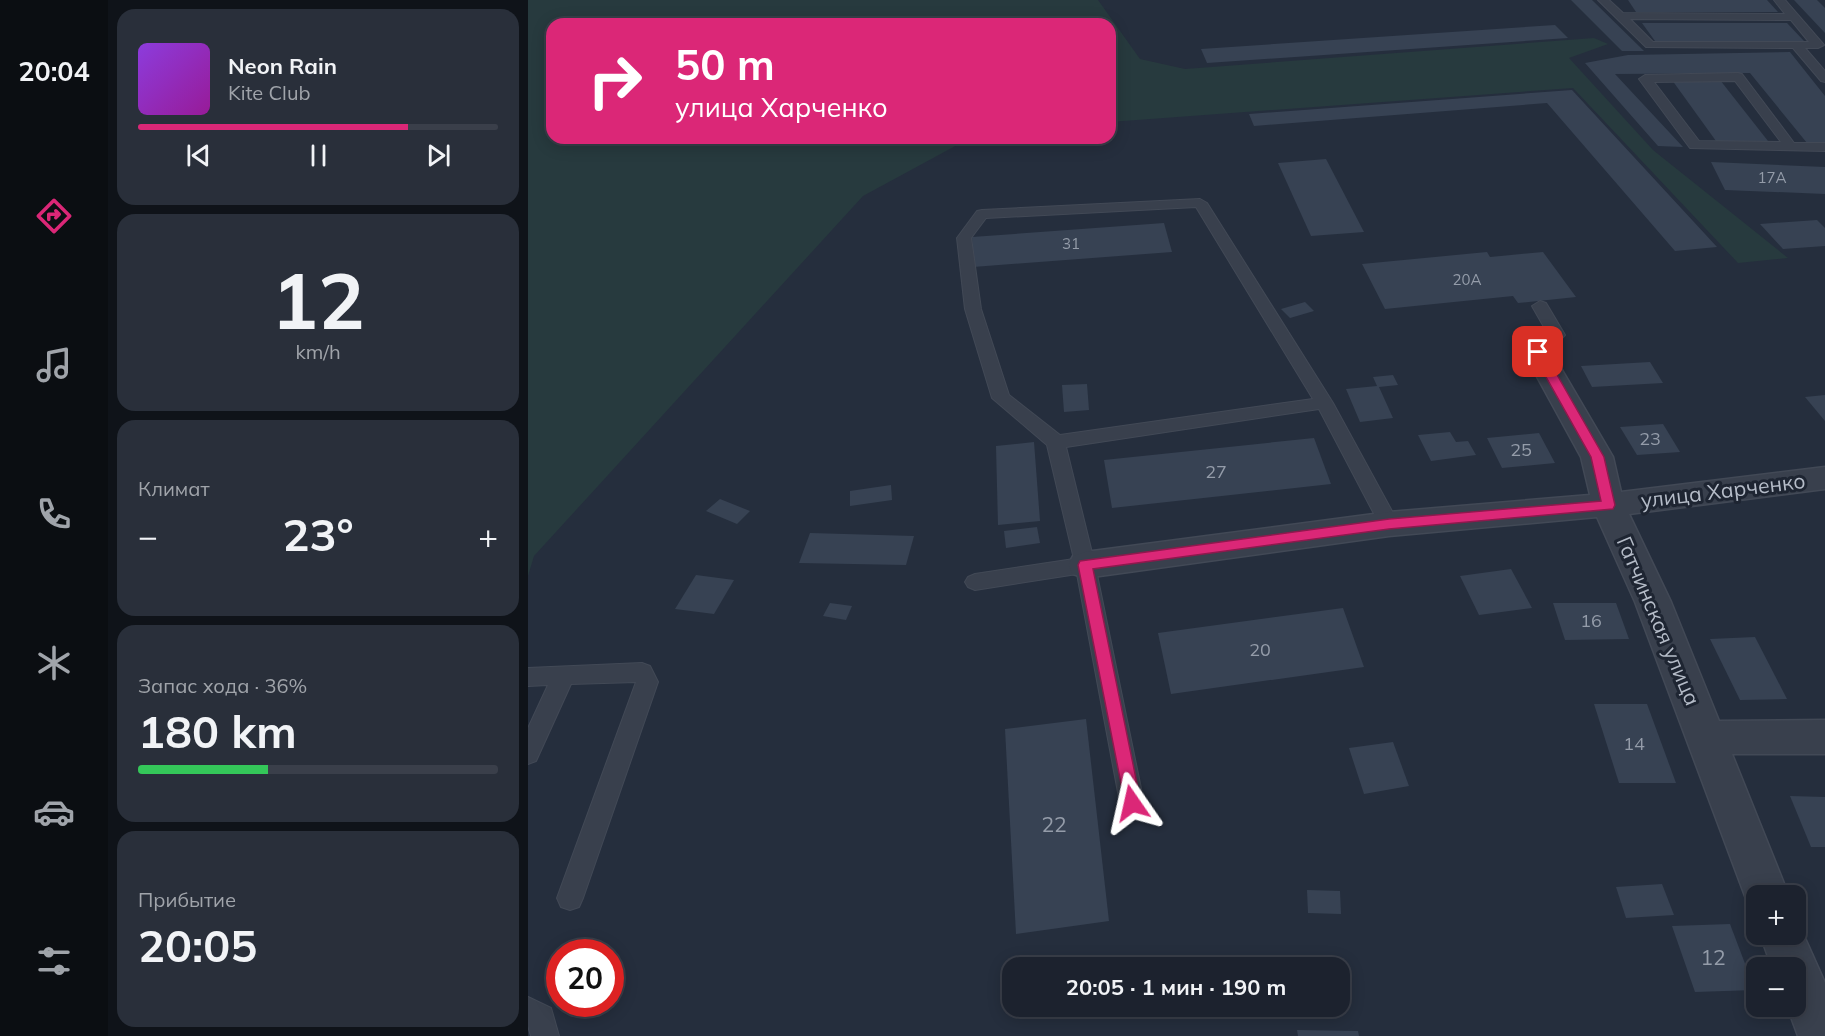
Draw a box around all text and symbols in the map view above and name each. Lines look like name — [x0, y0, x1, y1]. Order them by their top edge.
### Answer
text: 50 m — [675, 38, 775, 91]
icon: right — [576, 42, 654, 120]
text: Neon Rain — [228, 52, 337, 80]
text: 20:04 — [18, 54, 90, 88]
text: Kite Club — [228, 80, 310, 105]
text: улица Харченко — [675, 90, 888, 124]
icon: previous — [182, 139, 215, 172]
icon: pause — [302, 139, 335, 172]
icon: next — [422, 139, 455, 172]
house number: 17А — [1757, 168, 1787, 187]
icon: directions — [33, 195, 75, 237]
house number: 31 — [1062, 234, 1080, 253]
text: 12 — [271, 251, 365, 349]
house number: 20А — [1452, 270, 1482, 289]
pin — [1512, 326, 1563, 377]
icon: arrive — [1521, 335, 1554, 368]
text: km/h — [295, 339, 341, 364]
icon: music — [33, 344, 75, 386]
house number: 23 — [1639, 427, 1661, 450]
house number: 25 — [1510, 438, 1532, 461]
house number: 27 — [1205, 460, 1227, 483]
street label: улица Харченко — [1639, 467, 1807, 513]
text: Климат — [138, 476, 210, 501]
icon: phone — [33, 493, 75, 535]
text: 23° — [282, 506, 354, 562]
text: − — [138, 515, 158, 556]
text: + — [478, 515, 498, 556]
street label: Гатчинская улица — [1612, 532, 1706, 709]
house number: 16 — [1580, 609, 1602, 632]
house number: 20 — [1249, 638, 1271, 661]
icon: climate — [33, 642, 75, 684]
text: Запас хода · 36% — [138, 673, 307, 698]
text: 180 km — [138, 703, 297, 759]
house number: 14 — [1623, 732, 1645, 755]
position arrow — [1100, 771, 1164, 835]
icon: car — [33, 791, 75, 833]
house number: 22 — [1041, 811, 1067, 837]
map controls — [1746, 885, 1806, 1017]
button: + — [1746, 885, 1806, 945]
text: Прибытие — [138, 887, 236, 912]
text: 20:05 — [138, 917, 257, 973]
speed limit sign: 20 — [546, 939, 624, 1017]
icon: filters — [33, 940, 75, 982]
house number: 12 — [1700, 944, 1726, 970]
button: − — [1746, 957, 1806, 1017]
text: 20:05 · 1 мин · 190 m — [1066, 973, 1286, 1001]

